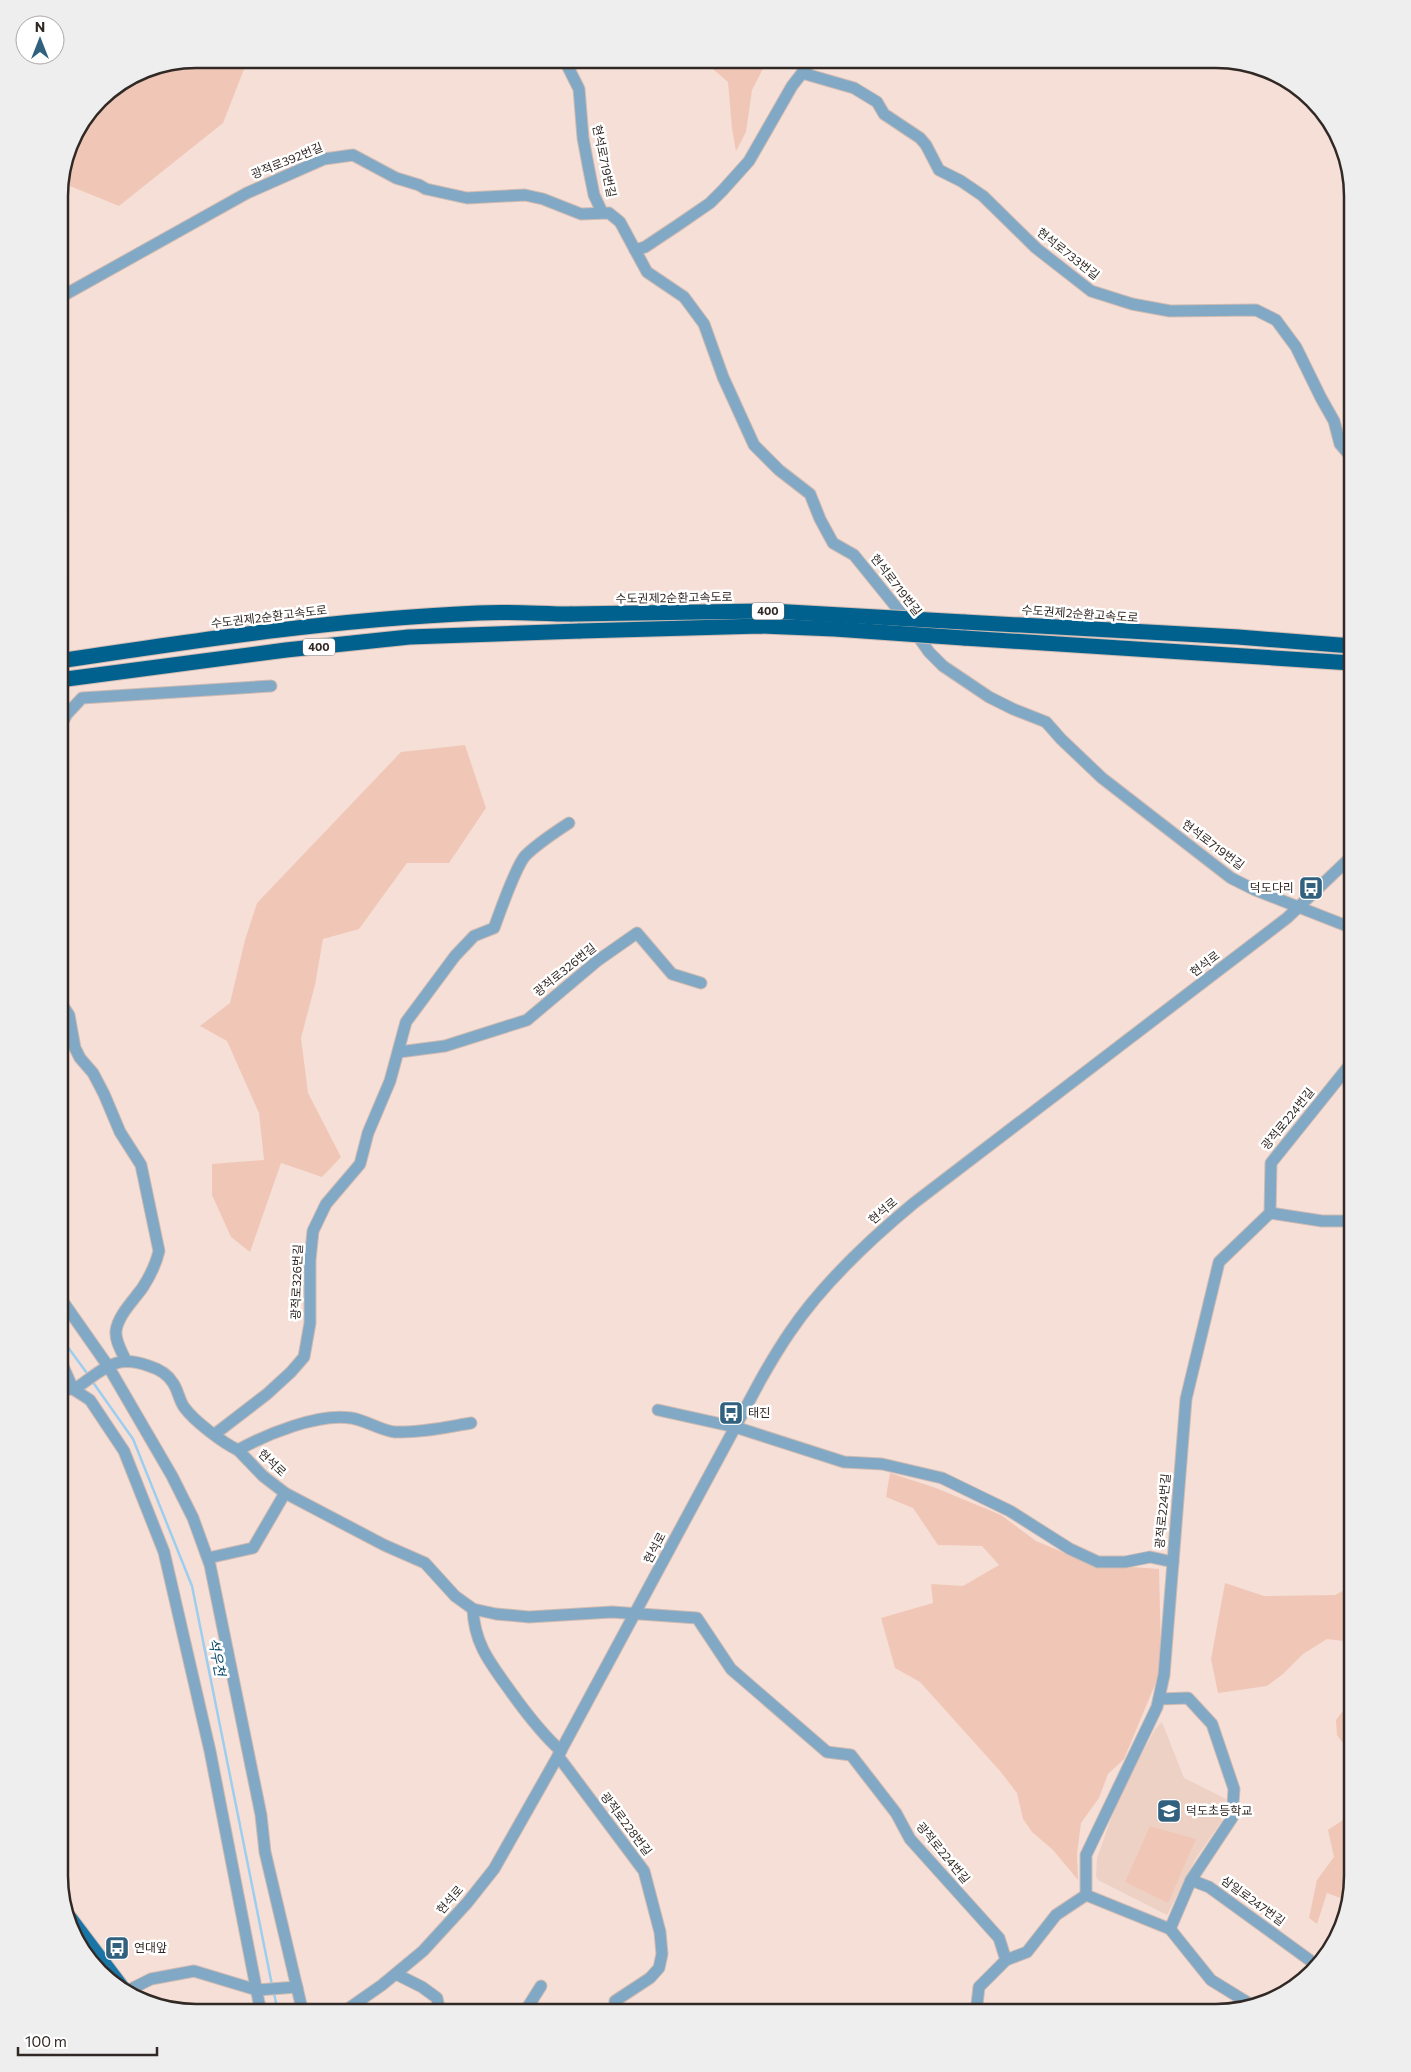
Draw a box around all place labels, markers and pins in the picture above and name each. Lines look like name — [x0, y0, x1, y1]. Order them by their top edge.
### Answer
bus stop icon: 덕도다리 — [1298, 875, 1324, 901]
place label: 덕도다리 — [1250, 880, 1294, 894]
bus stop icon: 태진 — [718, 1400, 744, 1426]
place label: 태진 — [748, 1405, 770, 1419]
school or university icon: 덕도초등학교 — [1156, 1798, 1182, 1824]
place label: 덕도초등학교 — [1186, 1803, 1252, 1817]
bus stop icon: 연대앞 — [104, 1935, 130, 1961]
place label: 연대앞 — [134, 1940, 167, 1954]

